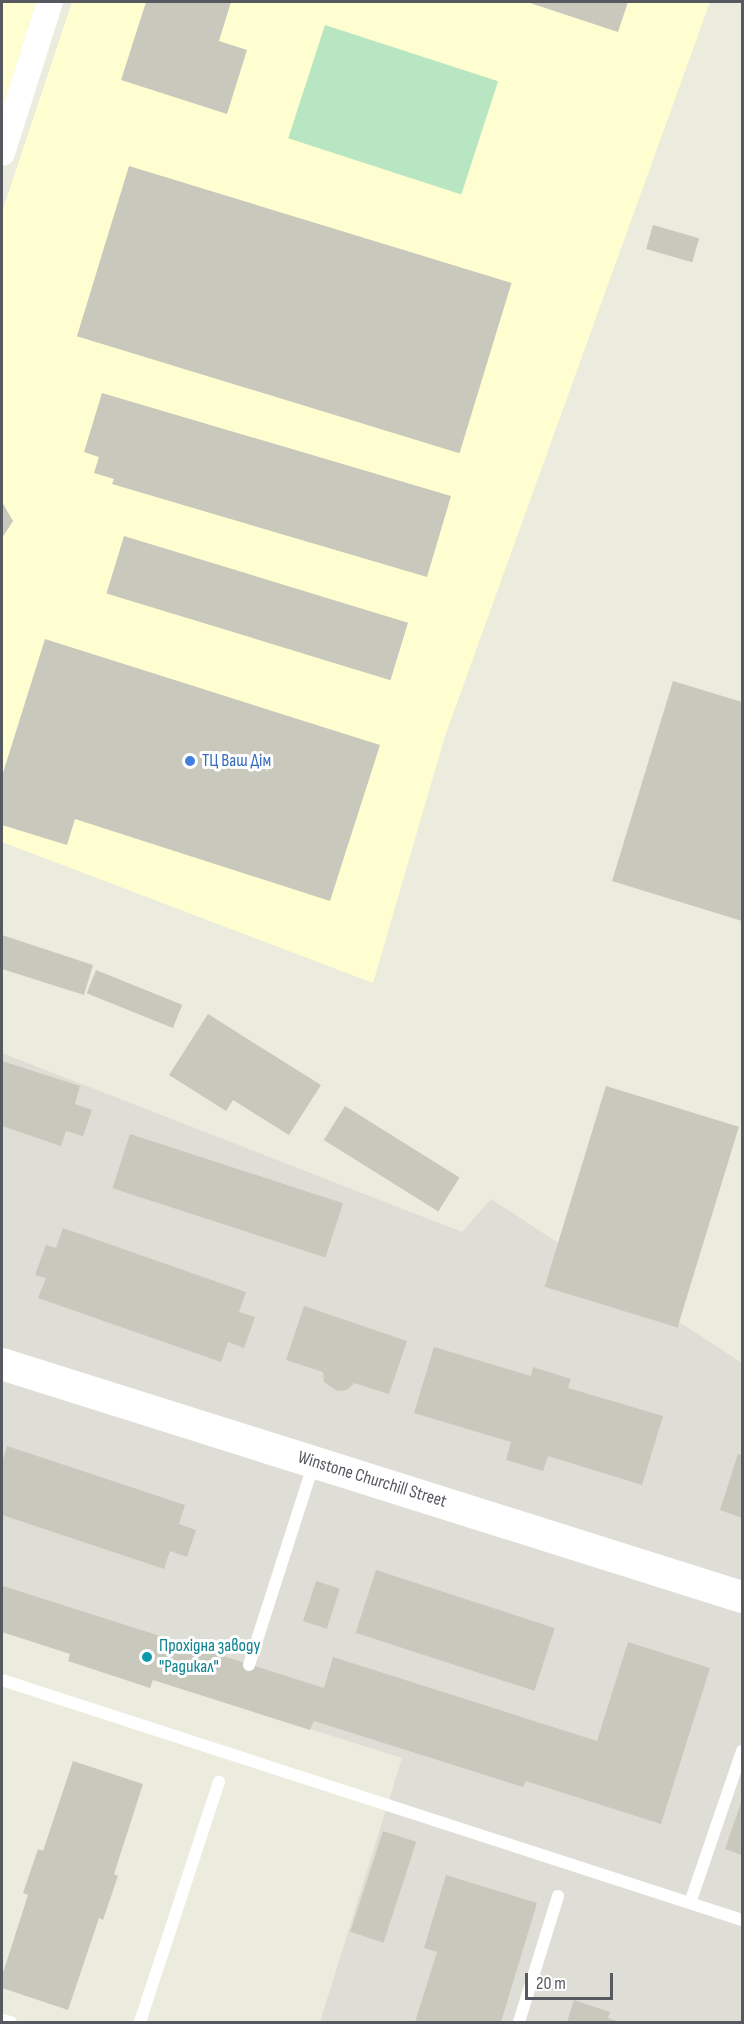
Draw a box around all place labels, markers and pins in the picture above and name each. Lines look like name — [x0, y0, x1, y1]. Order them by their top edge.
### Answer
place label: ТЦ Ваш Дім — [202, 750, 271, 772]
marker: ТЦ Ваш Дім — [183, 754, 197, 768]
place label: Прохідна заводу "Радикал" — [159, 1636, 260, 1678]
marker: Прохідна заводу "Радикал" — [140, 1650, 154, 1664]

